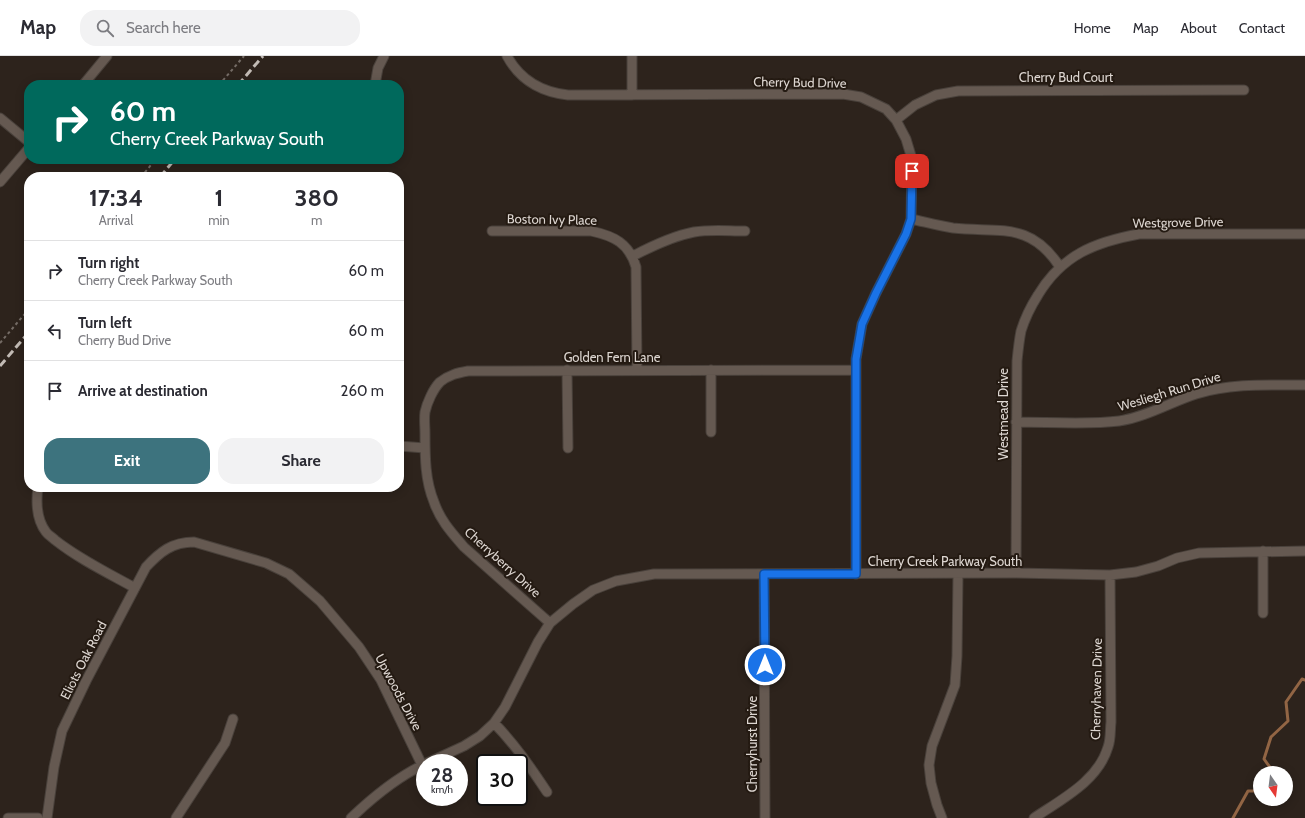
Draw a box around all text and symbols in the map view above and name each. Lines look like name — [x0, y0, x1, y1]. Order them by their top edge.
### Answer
search box — [80, 10, 360, 46]
text: Map — [20, 16, 56, 39]
icon: search — [94, 17, 116, 39]
text: Search here — [126, 19, 201, 37]
text: Home — [1074, 19, 1111, 37]
text: Map — [1133, 19, 1158, 37]
text: About — [1180, 19, 1217, 37]
text: Contact — [1239, 19, 1285, 37]
street label: Cherry Bud Court — [1019, 69, 1114, 85]
street label: Cherry Bud Drive — [753, 73, 847, 91]
text: 60 m — [110, 94, 176, 128]
icon: right — [44, 96, 96, 148]
text: Cherry Creek Parkway South — [110, 128, 324, 150]
pin — [895, 154, 929, 188]
icon: arrive — [901, 160, 923, 182]
text: 17:34 — [89, 183, 143, 212]
text: 1 — [214, 183, 223, 212]
text: 380 — [295, 183, 339, 212]
street label: Boston Ivy Place — [507, 210, 598, 228]
text: Arrival — [99, 212, 133, 228]
text: min — [208, 212, 230, 228]
text: m — [311, 212, 323, 228]
street label: Westgrove Drive — [1133, 213, 1224, 231]
text: Turn right — [78, 254, 139, 272]
icon: right — [44, 260, 66, 282]
text: 60 m — [348, 262, 384, 280]
text: Cherry Creek Parkway South — [78, 272, 233, 288]
text: Turn left — [78, 314, 132, 332]
icon: left — [44, 320, 66, 342]
text: 60 m — [348, 322, 384, 340]
text: Cherry Bud Drive — [78, 332, 171, 348]
street label: Golden Fern Lane — [564, 349, 661, 365]
street label: Westmead Drive — [995, 368, 1011, 460]
street label: Wesliegh Run Drive — [1116, 368, 1223, 414]
icon: arrive — [44, 380, 66, 402]
text: Arrive at destination — [78, 382, 208, 400]
text: 260 m — [341, 382, 384, 400]
button: Exit — [44, 438, 210, 484]
button: Share — [218, 438, 384, 484]
street label: Cherryberry Drive — [462, 524, 545, 601]
street label: Cherry Creek Parkway South — [868, 553, 1022, 569]
street label: Eliots Oak Road — [56, 618, 110, 702]
street label: Cherryhaven Drive — [1087, 638, 1105, 740]
position arrow — [744, 644, 786, 686]
street label: Upwoods Drive — [372, 651, 426, 733]
street label: Cherryhurst Drive — [744, 696, 760, 792]
speed limit sign: 30 — [476, 754, 528, 806]
text: 28 — [431, 763, 453, 787]
north arrow — [1253, 766, 1293, 806]
map controls — [1253, 766, 1293, 806]
text: km/h — [431, 783, 453, 796]

